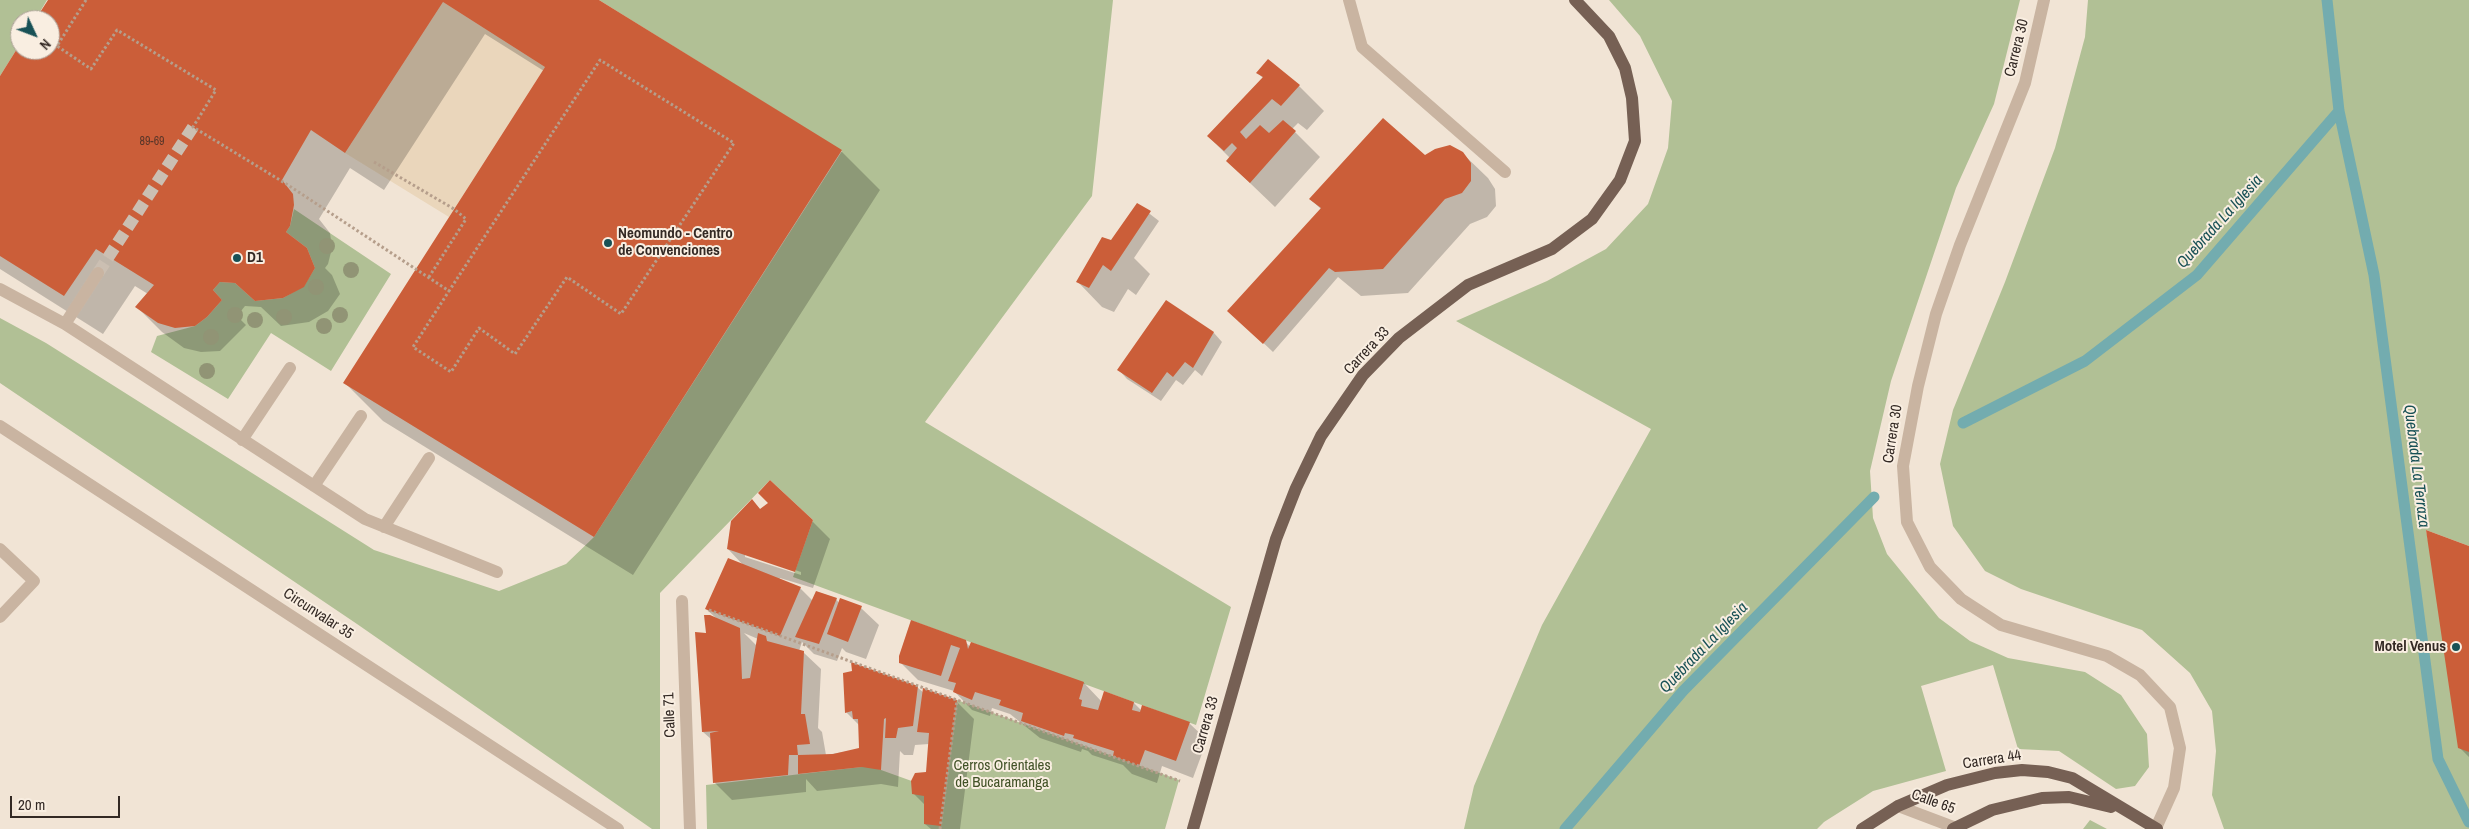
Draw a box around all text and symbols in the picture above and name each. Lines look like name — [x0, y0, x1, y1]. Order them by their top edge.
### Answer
north arrow — [10, 10, 60, 60]
street label: Carrera 30 — [2001, 17, 2033, 79]
text: N — [36, 35, 55, 54]
house number: 89-69 — [139, 135, 165, 149]
water label: Quebrada La Iglesia — [2173, 171, 2267, 273]
place label: Neomundo - Centro de Convenciones — [618, 225, 733, 260]
marker: Neomundo - Centro de Convenciones — [602, 237, 614, 249]
place label: D1 — [247, 249, 263, 267]
marker: D1 — [231, 252, 243, 264]
street label: Carrera 33 — [1340, 323, 1394, 379]
water label: Quebrada La Terraza — [2399, 403, 2433, 529]
street label: Carrera 30 — [1880, 404, 1906, 464]
street label: Circunvalar 35 — [280, 585, 356, 643]
water label: Quebrada La Iglesia — [1656, 599, 1752, 697]
place label: Motel Venus — [2374, 638, 2446, 656]
marker: Motel Venus — [2450, 641, 2462, 653]
street label: Calle 71 — [660, 692, 680, 738]
street label: Carrera 33 — [1189, 694, 1223, 756]
street label: Carrera 44 — [1962, 747, 2022, 773]
park label: Cerros Orientales de Bucaramanga — [953, 757, 1051, 792]
scale bar — [12, 786, 122, 818]
street label: Calle 65 — [1909, 786, 1957, 818]
text: 20 m — [18, 794, 45, 815]

